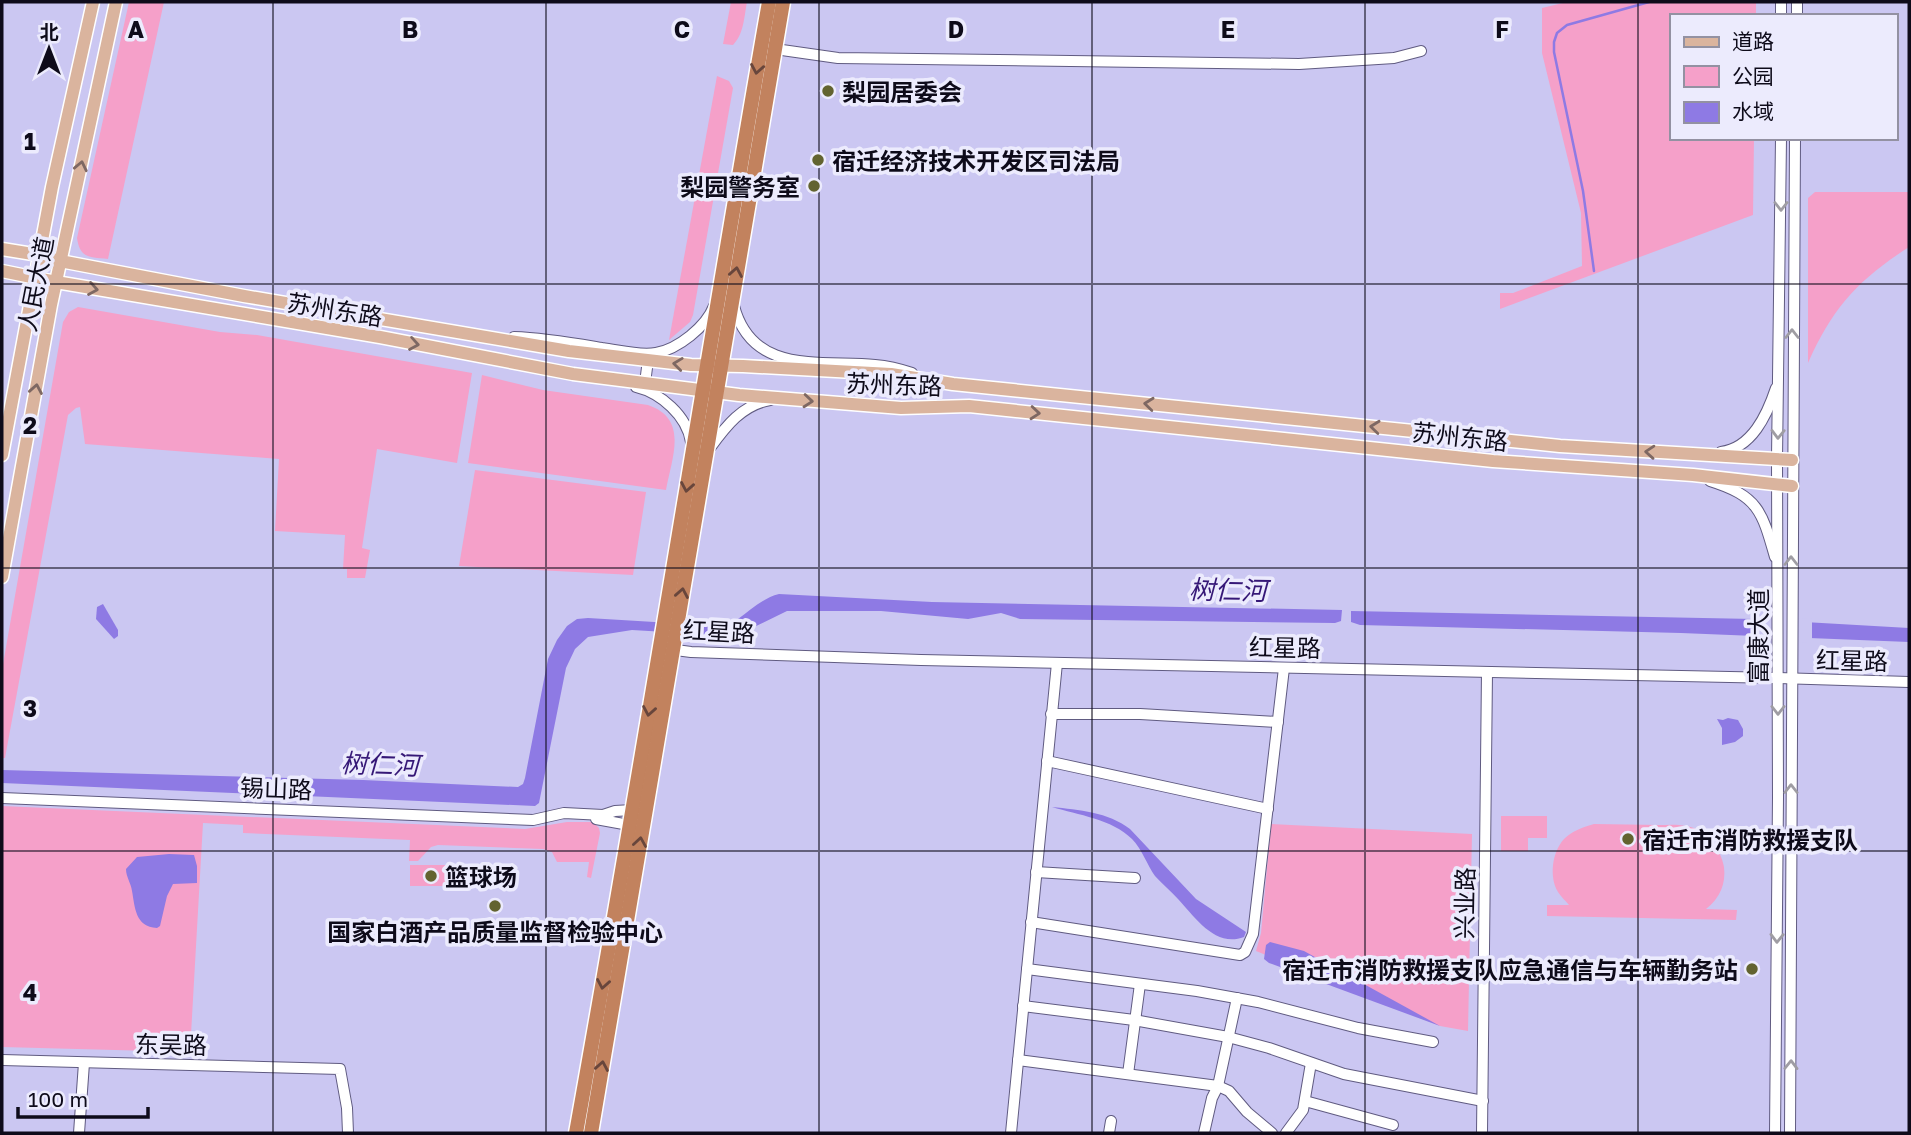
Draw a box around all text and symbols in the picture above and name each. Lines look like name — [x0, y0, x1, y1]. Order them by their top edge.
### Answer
north arrow — [14, 14, 84, 84]
legend — [1670, 14, 1897, 140]
text: A — [128, 15, 145, 43]
text: B — [402, 15, 418, 43]
text: C — [674, 15, 690, 43]
text: D — [948, 15, 964, 43]
text: E — [1221, 15, 1235, 43]
text: F — [1495, 15, 1509, 43]
text: 北 — [39, 20, 59, 43]
text: 道路 — [1732, 28, 1774, 54]
one-way arrow — [750, 63, 765, 75]
text: 公园 — [1732, 63, 1774, 89]
place label: 梨园居委会 — [842, 77, 962, 106]
marker: 梨园居委会 — [820, 83, 836, 99]
text: 水域 — [1732, 98, 1774, 124]
text: 1 — [24, 127, 36, 155]
place label: 宿迁经济技术开发区司法局 — [832, 146, 1120, 175]
marker: 宿迁经济技术开发区司法局 — [810, 152, 826, 168]
one-way arrow — [72, 160, 87, 172]
place label: 梨园警务室 — [680, 172, 800, 201]
marker: 梨园警务室 — [806, 178, 822, 194]
one-way arrow — [1773, 201, 1788, 212]
street label: 人民大道 — [12, 234, 58, 334]
one-way arrow — [728, 266, 743, 278]
one-way arrow — [87, 280, 99, 295]
street label: 苏州东路 — [285, 287, 385, 331]
one-way arrow — [1785, 328, 1800, 339]
one-way arrow — [408, 335, 420, 350]
one-way arrow — [672, 356, 684, 371]
street label: 苏州东路 — [846, 368, 942, 400]
one-way arrow — [28, 383, 43, 395]
one-way arrow — [803, 393, 814, 408]
one-way arrow — [1143, 397, 1154, 412]
one-way arrow — [1030, 405, 1041, 420]
text: 2 — [23, 411, 37, 439]
street label: 苏州东路 — [1411, 417, 1509, 455]
one-way arrow — [1369, 420, 1380, 435]
one-way arrow — [1770, 429, 1786, 440]
one-way arrow — [1645, 444, 1656, 459]
one-way arrow — [680, 481, 695, 493]
one-way arrow — [1783, 555, 1799, 566]
water label: 树仁河 — [1189, 574, 1272, 606]
one-way arrow — [674, 587, 689, 599]
street label: 富康大道 — [1743, 588, 1772, 684]
street label: 红星路 — [682, 615, 756, 647]
street label: 红星路 — [1249, 632, 1321, 662]
street label: 红星路 — [1816, 645, 1888, 675]
text: 3 — [23, 694, 37, 722]
one-way arrow — [642, 705, 657, 717]
one-way arrow — [1770, 706, 1786, 716]
water label: 树仁河 — [340, 747, 425, 781]
street label: 锡山路 — [240, 772, 312, 804]
one-way arrow — [1783, 783, 1799, 793]
place label: 宿迁市消防救援支队 — [1642, 825, 1858, 854]
marker: 宿迁市消防救援支队 — [1620, 831, 1636, 847]
one-way arrow — [632, 836, 647, 848]
place label: 篮球场 — [445, 862, 517, 891]
street label: 兴业路 — [1449, 867, 1479, 939]
marker: 篮球场 — [423, 868, 439, 884]
marker: 国家白酒产品质量监督检验中心 — [487, 898, 503, 914]
place label: 国家白酒产品质量监督检验中心 — [327, 917, 663, 946]
one-way arrow — [1769, 933, 1784, 944]
place label: 宿迁市消防救援支队应急通信与车辆勤务站 — [1282, 955, 1738, 984]
marker: 宿迁市消防救援支队应急通信与车辆勤务站 — [1744, 961, 1760, 977]
text: 4 — [23, 978, 37, 1006]
one-way arrow — [596, 978, 611, 989]
street label: 东吴路 — [135, 1029, 207, 1059]
one-way arrow — [1783, 1059, 1798, 1070]
one-way arrow — [594, 1060, 609, 1072]
scale bar — [18, 1076, 147, 1120]
text: 100 m — [28, 1086, 88, 1112]

